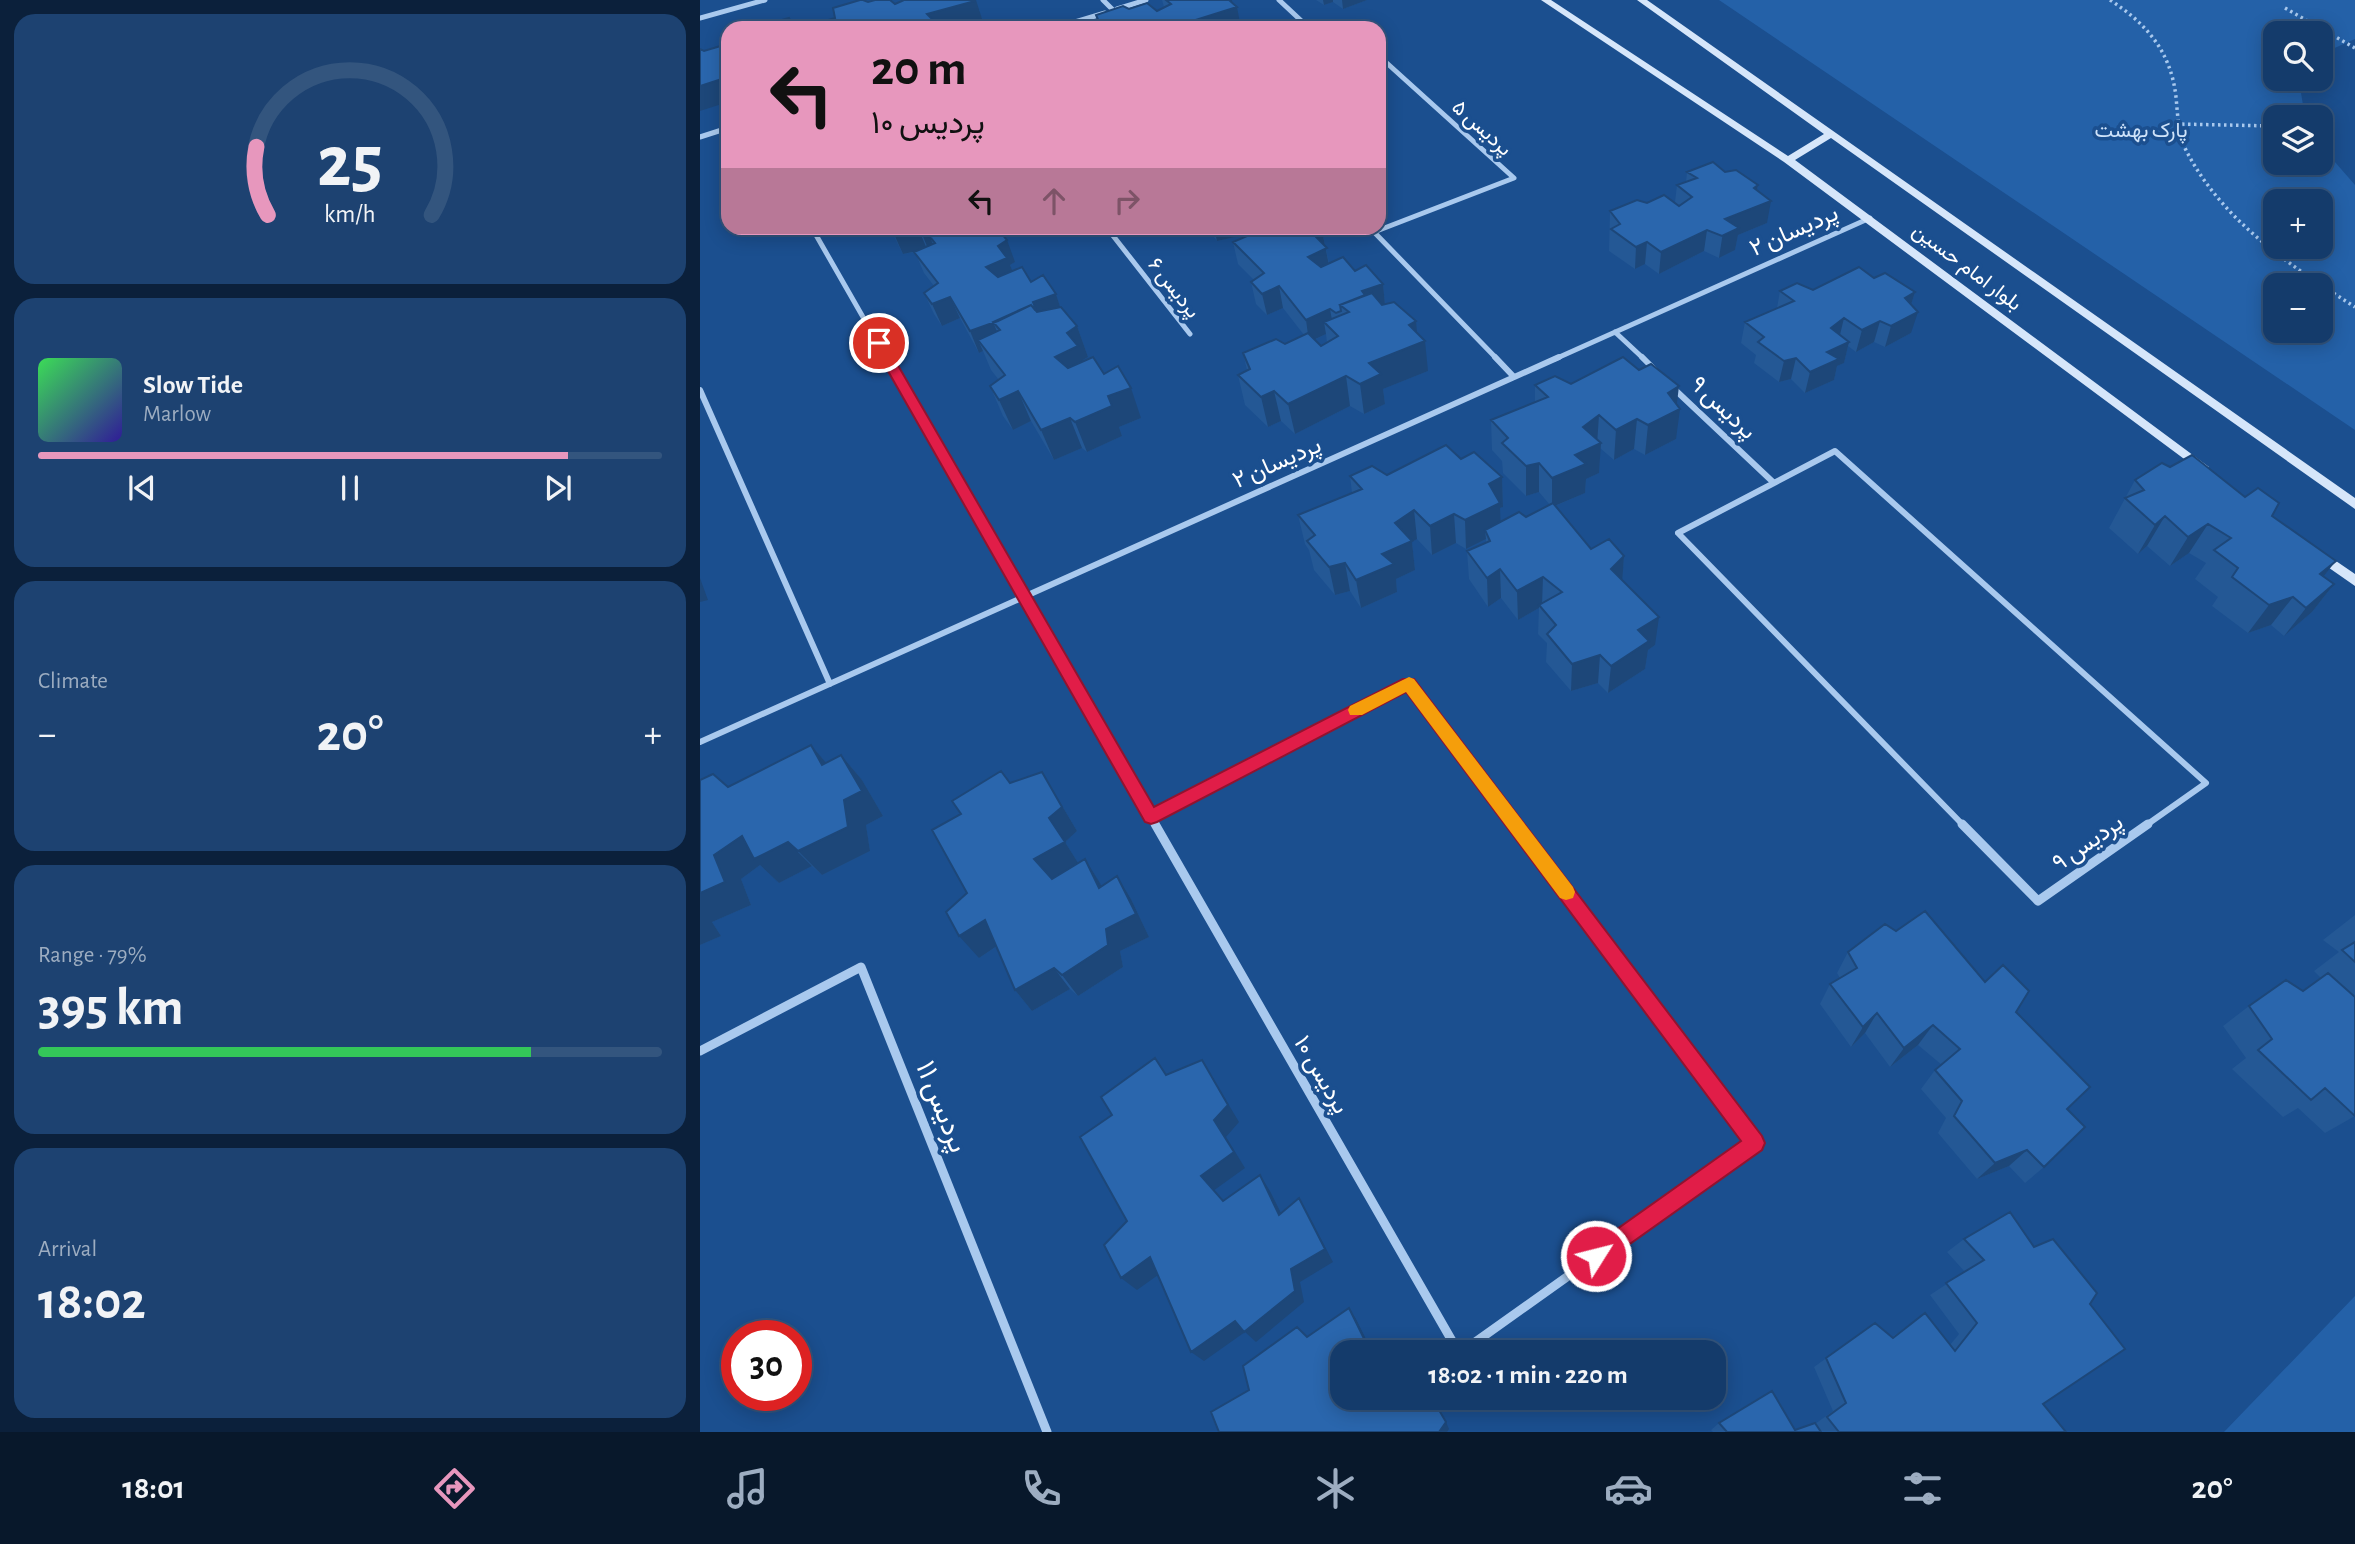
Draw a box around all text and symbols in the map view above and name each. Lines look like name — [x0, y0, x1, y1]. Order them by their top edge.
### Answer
map controls — [2263, 21, 2333, 343]
button: search — [2263, 21, 2333, 91]
text: 20 m — [871, 45, 967, 94]
icon: left — [756, 49, 847, 140]
street label: پردیس ۵ — [1446, 96, 1516, 162]
button: layers — [2263, 105, 2333, 175]
text: پردیس ۱۰ — [871, 107, 985, 139]
park label: پارک بهشت — [2094, 120, 2188, 144]
text: 25 — [317, 127, 383, 200]
icon: left — [962, 182, 1000, 220]
icon: ahead — [1035, 182, 1073, 220]
icon: right — [1108, 182, 1146, 220]
button: + — [2263, 189, 2333, 259]
street label: پردیسان ۲ — [1746, 201, 1843, 264]
text: km/h — [324, 202, 376, 227]
street label: بلوار امام حسین — [1907, 219, 2025, 317]
street label: پردیس ۶ — [1142, 254, 1204, 324]
button: − — [2263, 273, 2333, 343]
pin — [849, 313, 909, 373]
icon: arrive — [860, 324, 898, 362]
text: Slow Tide — [143, 372, 243, 398]
street label: پردیس ۹ — [1684, 372, 1760, 446]
text: Marlow — [143, 403, 211, 426]
street label: پردیسان ۲ — [1229, 433, 1326, 496]
icon: previous — [123, 469, 161, 507]
icon: pause — [331, 469, 369, 507]
icon: next — [539, 469, 577, 507]
text: Climate — [38, 670, 108, 693]
text: 20° — [317, 708, 383, 760]
text: − — [38, 716, 56, 754]
text: + — [644, 716, 662, 754]
street label: پردیس ۹ — [2048, 810, 2129, 878]
text: Range · 79% — [38, 944, 147, 967]
text: 395 km — [38, 982, 184, 1034]
street label: پردیس ۱۰ — [1287, 1032, 1353, 1119]
street label: پردیس ۱۱ — [907, 1057, 972, 1158]
position arrow — [1559, 1219, 1633, 1293]
text: Arrival — [38, 1238, 97, 1261]
text: 18:02 — [38, 1276, 146, 1328]
speed limit sign: 30 — [721, 1320, 812, 1411]
text: 18:02 · 1 min · 220 m — [1428, 1362, 1628, 1388]
icon: directions — [430, 1464, 479, 1513]
icon: music — [723, 1464, 772, 1513]
icon: phone — [1017, 1464, 1066, 1513]
icon: climate — [1311, 1464, 1360, 1513]
icon: car — [1604, 1464, 1653, 1513]
icon: filters — [1898, 1464, 1947, 1513]
text: 18:01 — [122, 1472, 185, 1504]
text: 20° — [2192, 1472, 2233, 1504]

